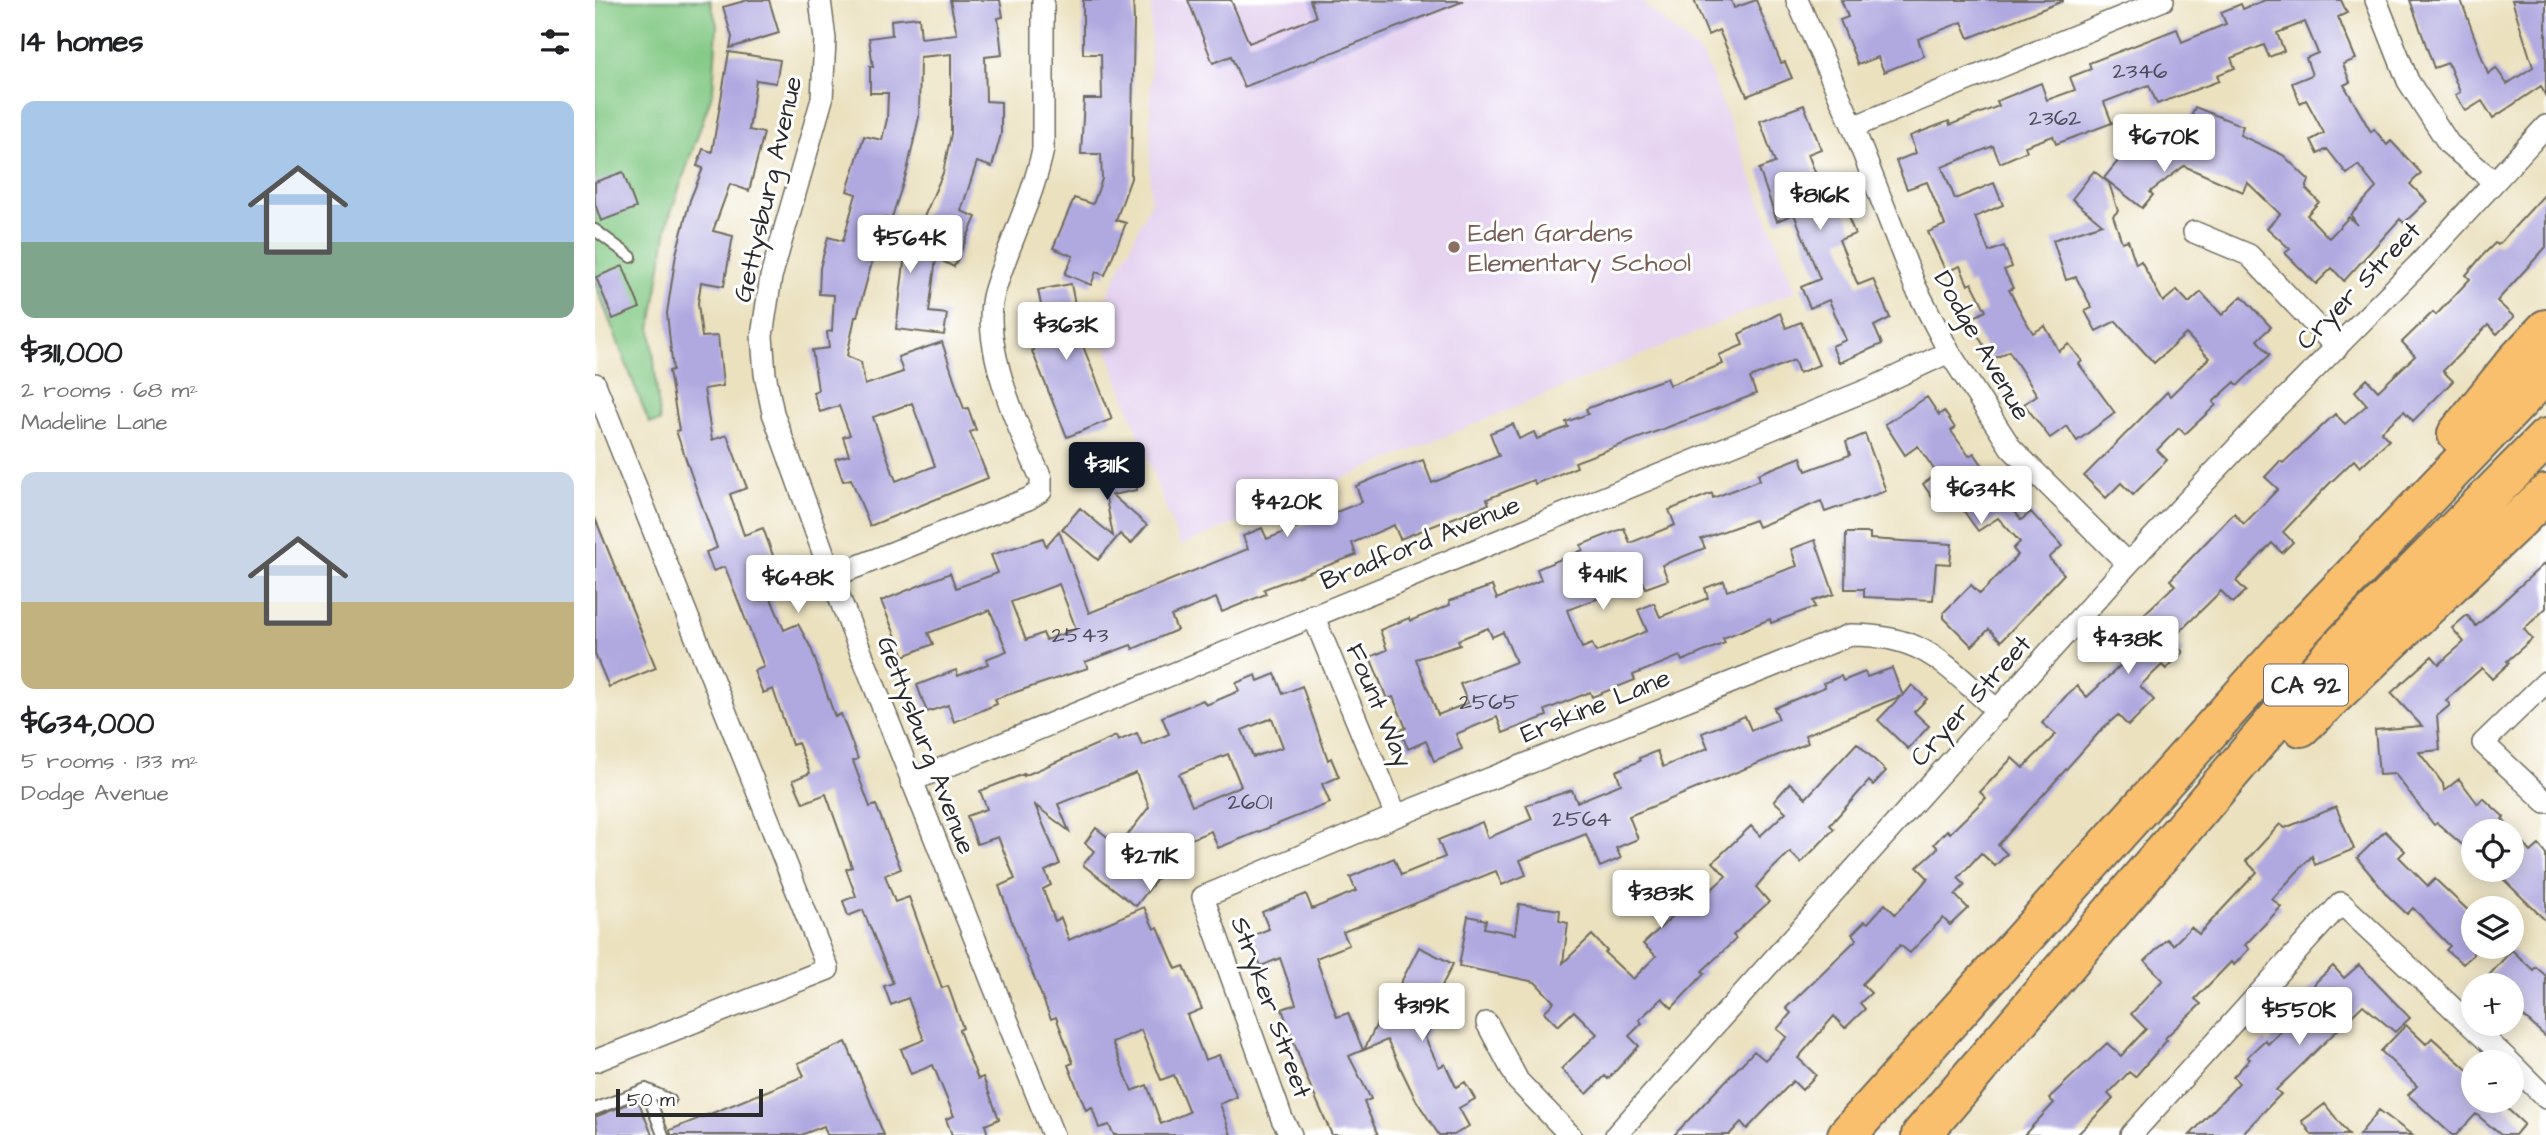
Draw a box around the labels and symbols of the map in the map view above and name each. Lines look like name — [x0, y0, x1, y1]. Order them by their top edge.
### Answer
house number: 2346 — [2113, 55, 2167, 87]
street label: Gettysburg Avenue — [724, 73, 813, 306]
house number: 2362 — [2029, 102, 2081, 134]
pin: $670K — [2115, 114, 2213, 174]
pin: $816K — [1771, 173, 1869, 232]
street label: Cryer Street — [2288, 213, 2431, 359]
place label: Eden Gardens Elementary School — [1468, 215, 1691, 283]
pin: $564K — [861, 216, 959, 275]
marker: Eden Gardens Elementary School — [1446, 239, 1462, 255]
street label: Dodge Avenue — [1923, 264, 2040, 428]
pin: $363K — [1017, 302, 1115, 362]
pin: $311K — [1058, 442, 1156, 502]
pin: $634K — [1932, 466, 2030, 526]
pin: $420K — [1238, 480, 1336, 539]
street label: Bradford Avenue — [1315, 487, 1525, 599]
pin: $411K — [1554, 552, 1652, 612]
pin: $648K — [749, 556, 847, 615]
pin: $438K — [2079, 616, 2177, 676]
house number: 2543 — [1052, 619, 1109, 651]
street label: Cryer Street — [1902, 627, 2041, 776]
street label: Gettysburg Avenue — [866, 631, 984, 860]
street label: Fount Way — [1335, 638, 1421, 774]
street label: Erskine Lane — [1515, 660, 1676, 752]
road number: CA 92 — [2264, 664, 2348, 706]
house number: 2565 — [1459, 686, 1519, 718]
house number: 2601 — [1227, 786, 1273, 818]
house number: 2564 — [1552, 803, 1612, 835]
pin: $271K — [1101, 834, 1199, 893]
pin: $383K — [1612, 870, 1710, 930]
street label: Stryker Street — [1220, 912, 1321, 1104]
pin: $319K — [1373, 984, 1471, 1043]
pin: $550K — [2250, 988, 2348, 1047]
scale bar — [616, 1086, 763, 1118]

